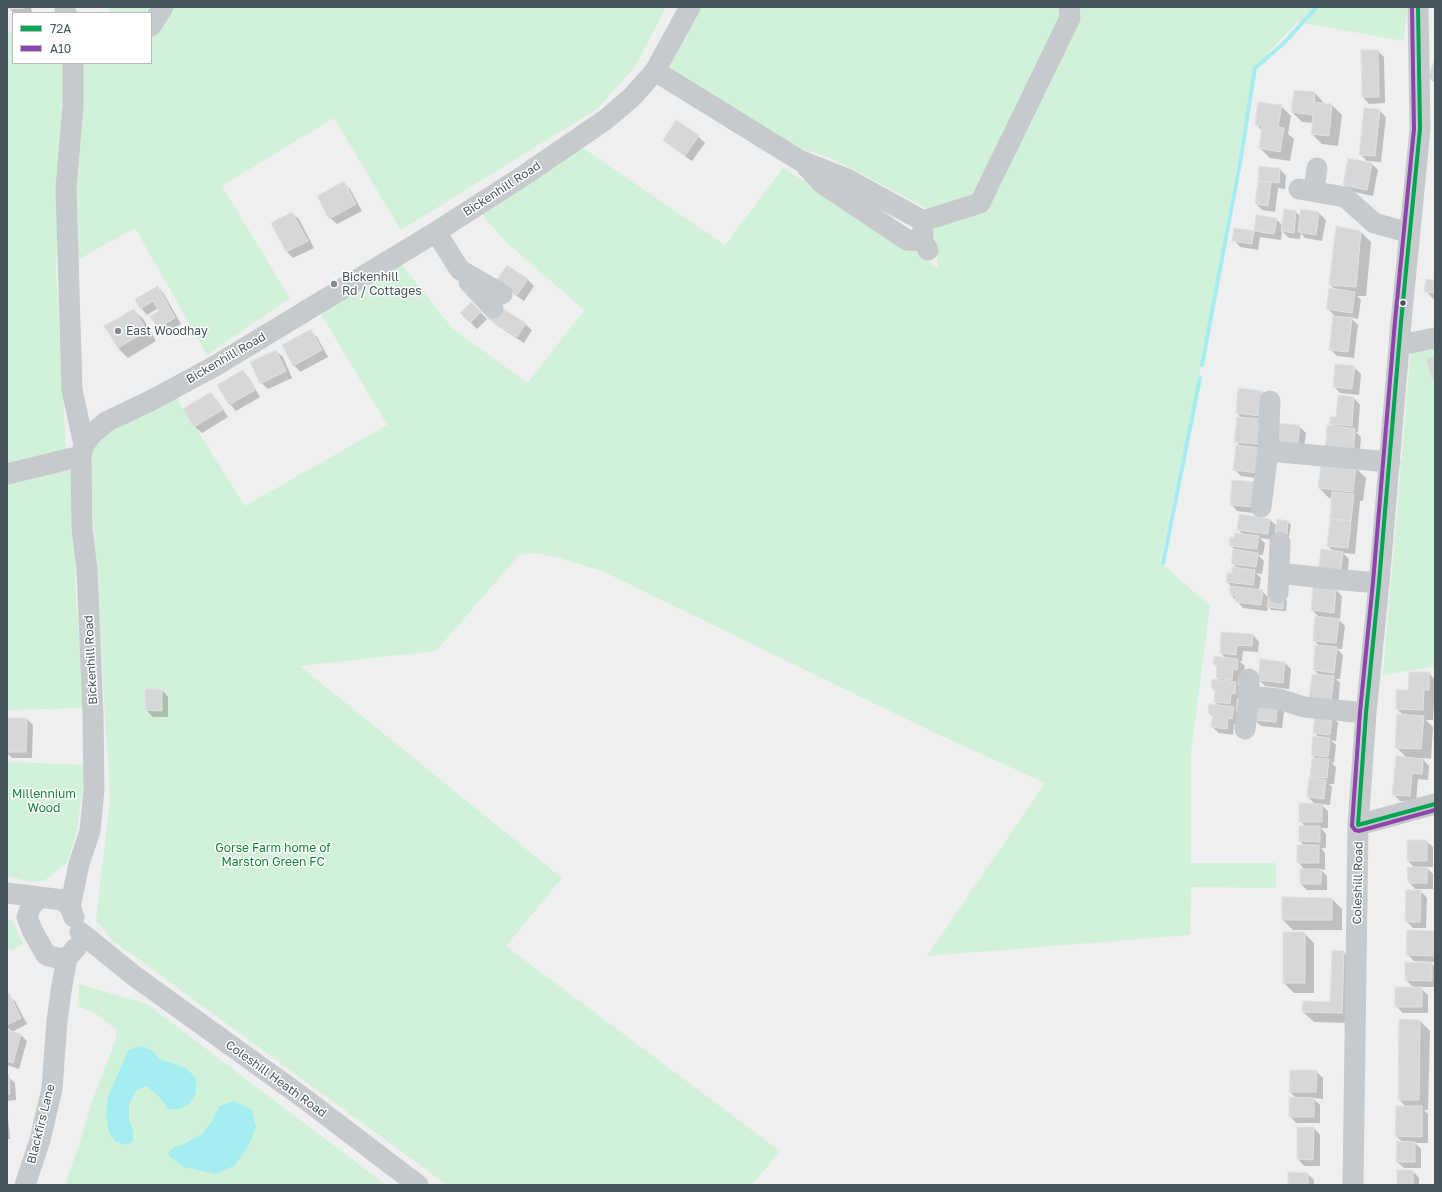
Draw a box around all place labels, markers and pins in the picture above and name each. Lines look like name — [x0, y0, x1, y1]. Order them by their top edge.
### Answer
place label: Bickenhill Rd / Cottages — [342, 270, 421, 298]
marker: Bickenhill Rd / Cottages — [329, 279, 339, 289]
unlabelled marker — [1398, 298, 1408, 308]
place label: East Woodhay — [126, 324, 208, 338]
marker: East Woodhay — [113, 326, 123, 336]

